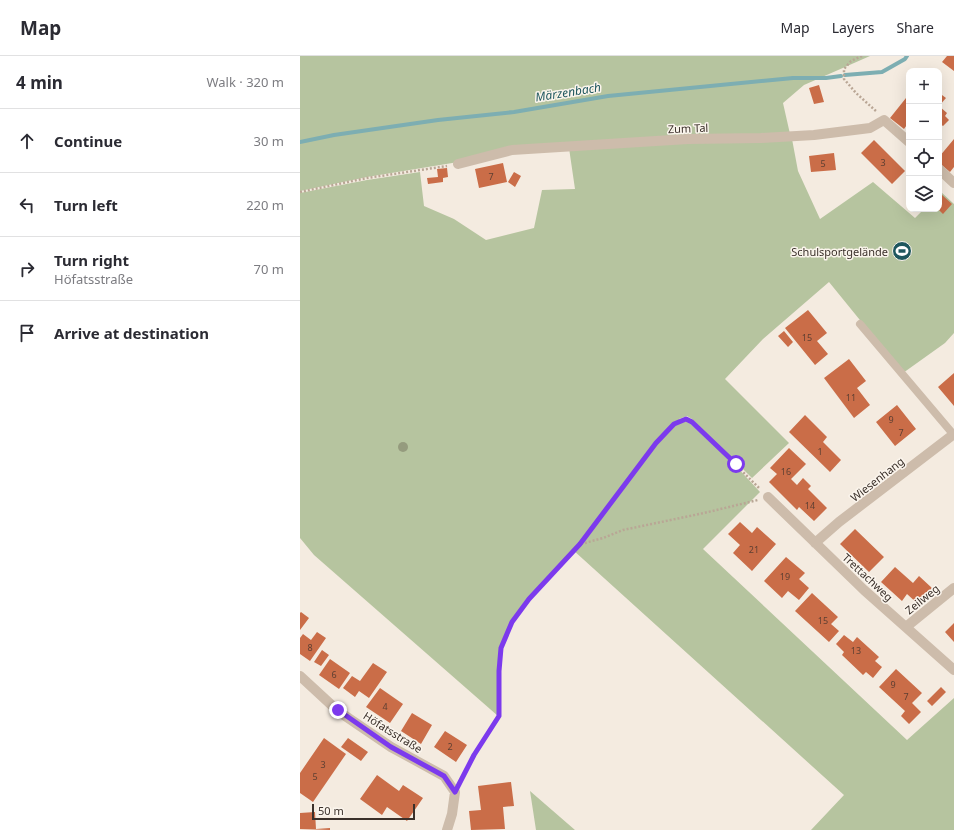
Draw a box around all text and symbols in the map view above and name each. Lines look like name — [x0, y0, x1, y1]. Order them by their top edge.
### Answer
text: Map — [20, 15, 61, 41]
text: Map — [781, 18, 810, 37]
text: Layers — [832, 18, 874, 37]
text: Share — [896, 18, 934, 37]
map controls — [906, 68, 942, 212]
button: + — [906, 68, 942, 104]
text: 4 min — [16, 71, 63, 94]
text: Walk · 320 m — [206, 73, 284, 91]
water label: Märzenbach — [534, 78, 602, 106]
button: − — [906, 104, 942, 140]
street label: Zum Tal — [668, 120, 708, 136]
icon: ahead — [16, 130, 38, 152]
text: Continue — [54, 131, 122, 151]
text: 30 m — [254, 132, 284, 150]
button: locate — [906, 140, 942, 176]
house number: 3 — [880, 156, 886, 169]
house number: 5 — [820, 157, 826, 170]
house number: 7 — [488, 170, 494, 183]
button: layers — [906, 176, 942, 212]
icon: left — [16, 194, 38, 216]
text: Turn left — [54, 195, 118, 215]
text: 220 m — [246, 196, 284, 214]
sports icon: Schulsportgelände — [891, 240, 913, 262]
place label: Schulsportgelände — [791, 244, 888, 259]
text: Turn right — [54, 250, 129, 270]
icon: right — [16, 258, 38, 280]
text: 70 m — [254, 260, 284, 278]
text: Höfatsstraße — [54, 270, 133, 288]
icon: arrive — [16, 322, 38, 344]
text: Arrive at destination — [54, 323, 209, 343]
house number: 15 — [802, 331, 812, 344]
house number: 11 — [846, 391, 856, 404]
house number: 9 — [888, 413, 894, 426]
house number: 7 — [898, 426, 904, 439]
house number: 1 — [817, 445, 823, 458]
street label: Wiesenhang — [847, 453, 907, 505]
route start — [727, 455, 745, 473]
house number: 16 — [781, 465, 791, 478]
house number: 14 — [805, 499, 815, 512]
house number: 21 — [749, 543, 759, 556]
street label: Trettachweg — [840, 550, 896, 604]
house number: 19 — [780, 570, 790, 583]
street label: Zeilweg — [902, 581, 942, 617]
house number: 15 — [818, 614, 828, 627]
house number: 8 — [307, 641, 313, 654]
house number: 13 — [851, 644, 861, 657]
house number: 6 — [331, 668, 337, 681]
house number: 9 — [890, 678, 896, 691]
house number: 7 — [903, 690, 909, 703]
house number: 4 — [382, 700, 388, 713]
route end — [329, 701, 347, 719]
street label: Höfatsstraße — [361, 708, 425, 756]
house number: 2 — [447, 740, 453, 753]
house number: 3 — [320, 758, 326, 771]
house number: 5 — [312, 770, 318, 783]
scale bar — [312, 802, 415, 821]
text: 50 m — [318, 803, 344, 818]

